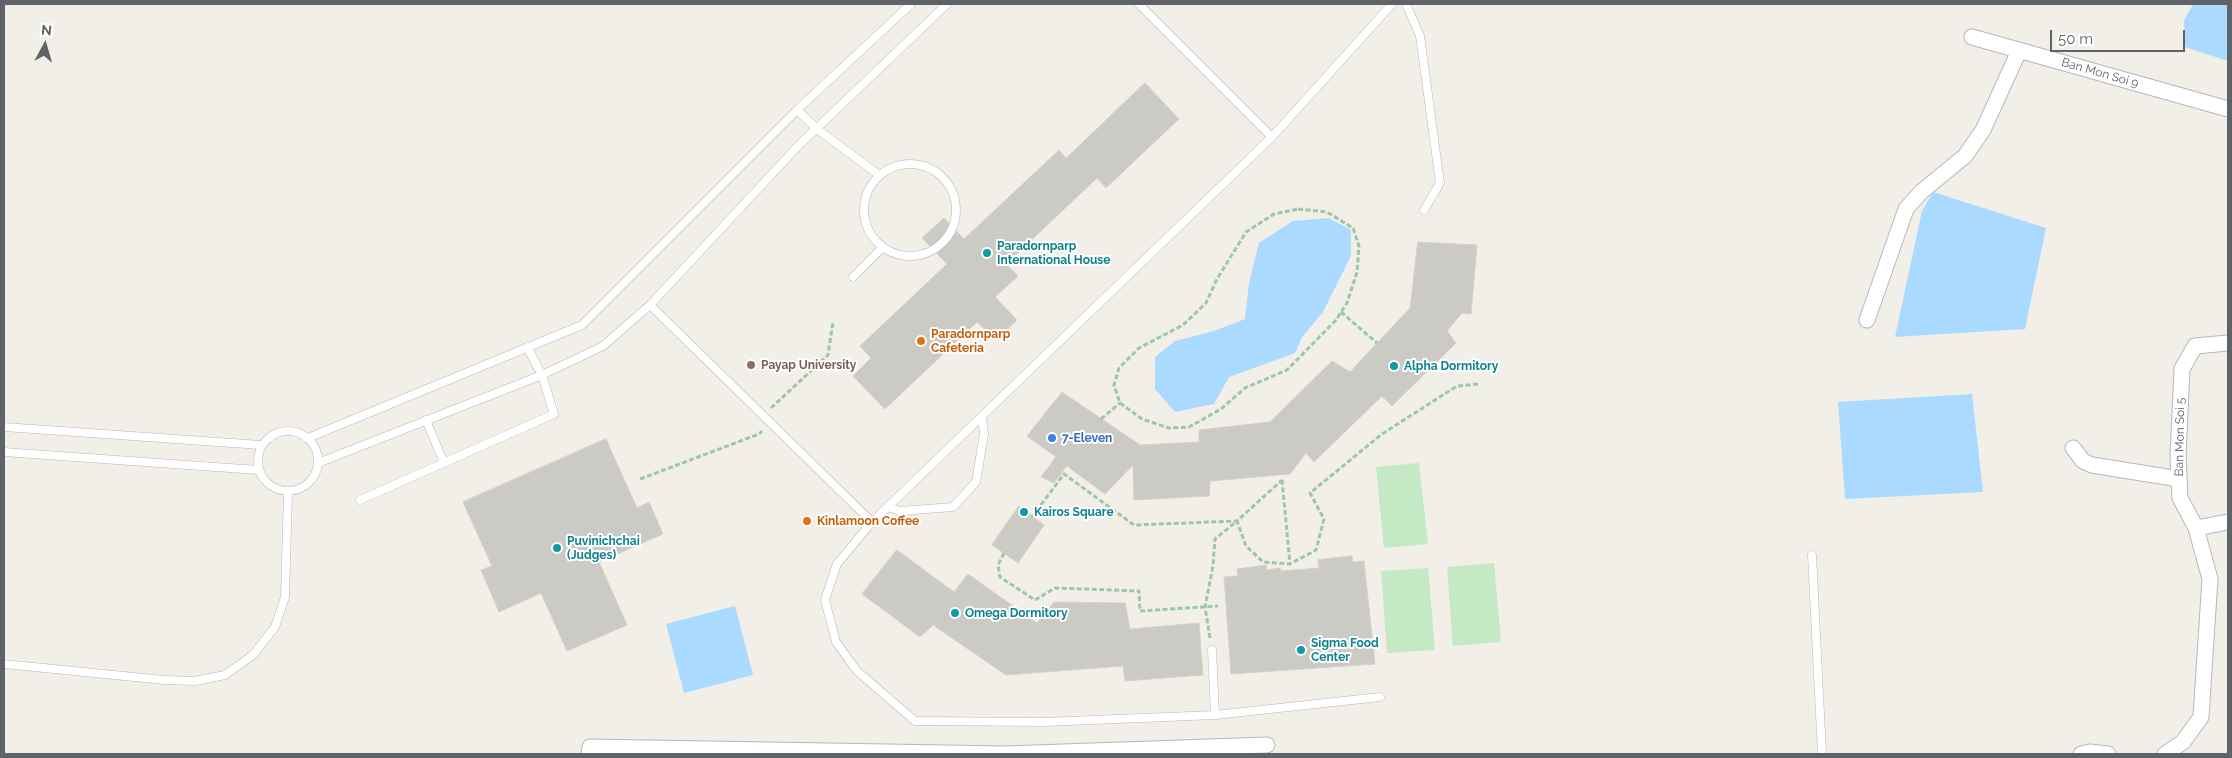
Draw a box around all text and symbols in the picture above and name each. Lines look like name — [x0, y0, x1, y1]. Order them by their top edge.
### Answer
north arrow — [20, 20, 70, 70]
scale bar — [2052, 20, 2187, 52]
text: N — [40, 22, 53, 39]
text: 50 m — [2058, 30, 2093, 48]
street label: Ban Mon Soi 9 — [2060, 55, 2140, 91]
place label: Paradornparp International House — [997, 239, 1110, 267]
marker: Paradornparp International House — [981, 247, 993, 259]
place label: Paradornparp Cafeteria — [931, 327, 1010, 355]
marker: Paradornparp Cafeteria — [915, 335, 927, 347]
place label: Payap University — [761, 358, 856, 372]
marker: Payap University — [745, 359, 757, 371]
place label: Alpha Dormitory — [1404, 359, 1498, 373]
marker: Alpha Dormitory — [1388, 360, 1400, 372]
street label: Ban Mon Soi 5 — [2172, 397, 2188, 477]
place label: 7-Eleven — [1062, 431, 1112, 445]
marker: 7-Eleven — [1046, 432, 1058, 444]
place label: Kairos Square — [1034, 505, 1114, 519]
marker: Kairos Square — [1018, 506, 1030, 518]
place label: Kinlamoon Coffee — [817, 514, 919, 528]
marker: Kinlamoon Coffee — [801, 515, 813, 527]
place label: Puvinichchai (Judges) — [567, 534, 640, 562]
marker: Puvinichchai (Judges) — [551, 542, 563, 554]
place label: Omega Dormitory — [965, 606, 1068, 620]
marker: Omega Dormitory — [949, 607, 961, 619]
place label: Sigma Food Center — [1311, 636, 1379, 664]
marker: Sigma Food Center — [1295, 644, 1307, 656]

